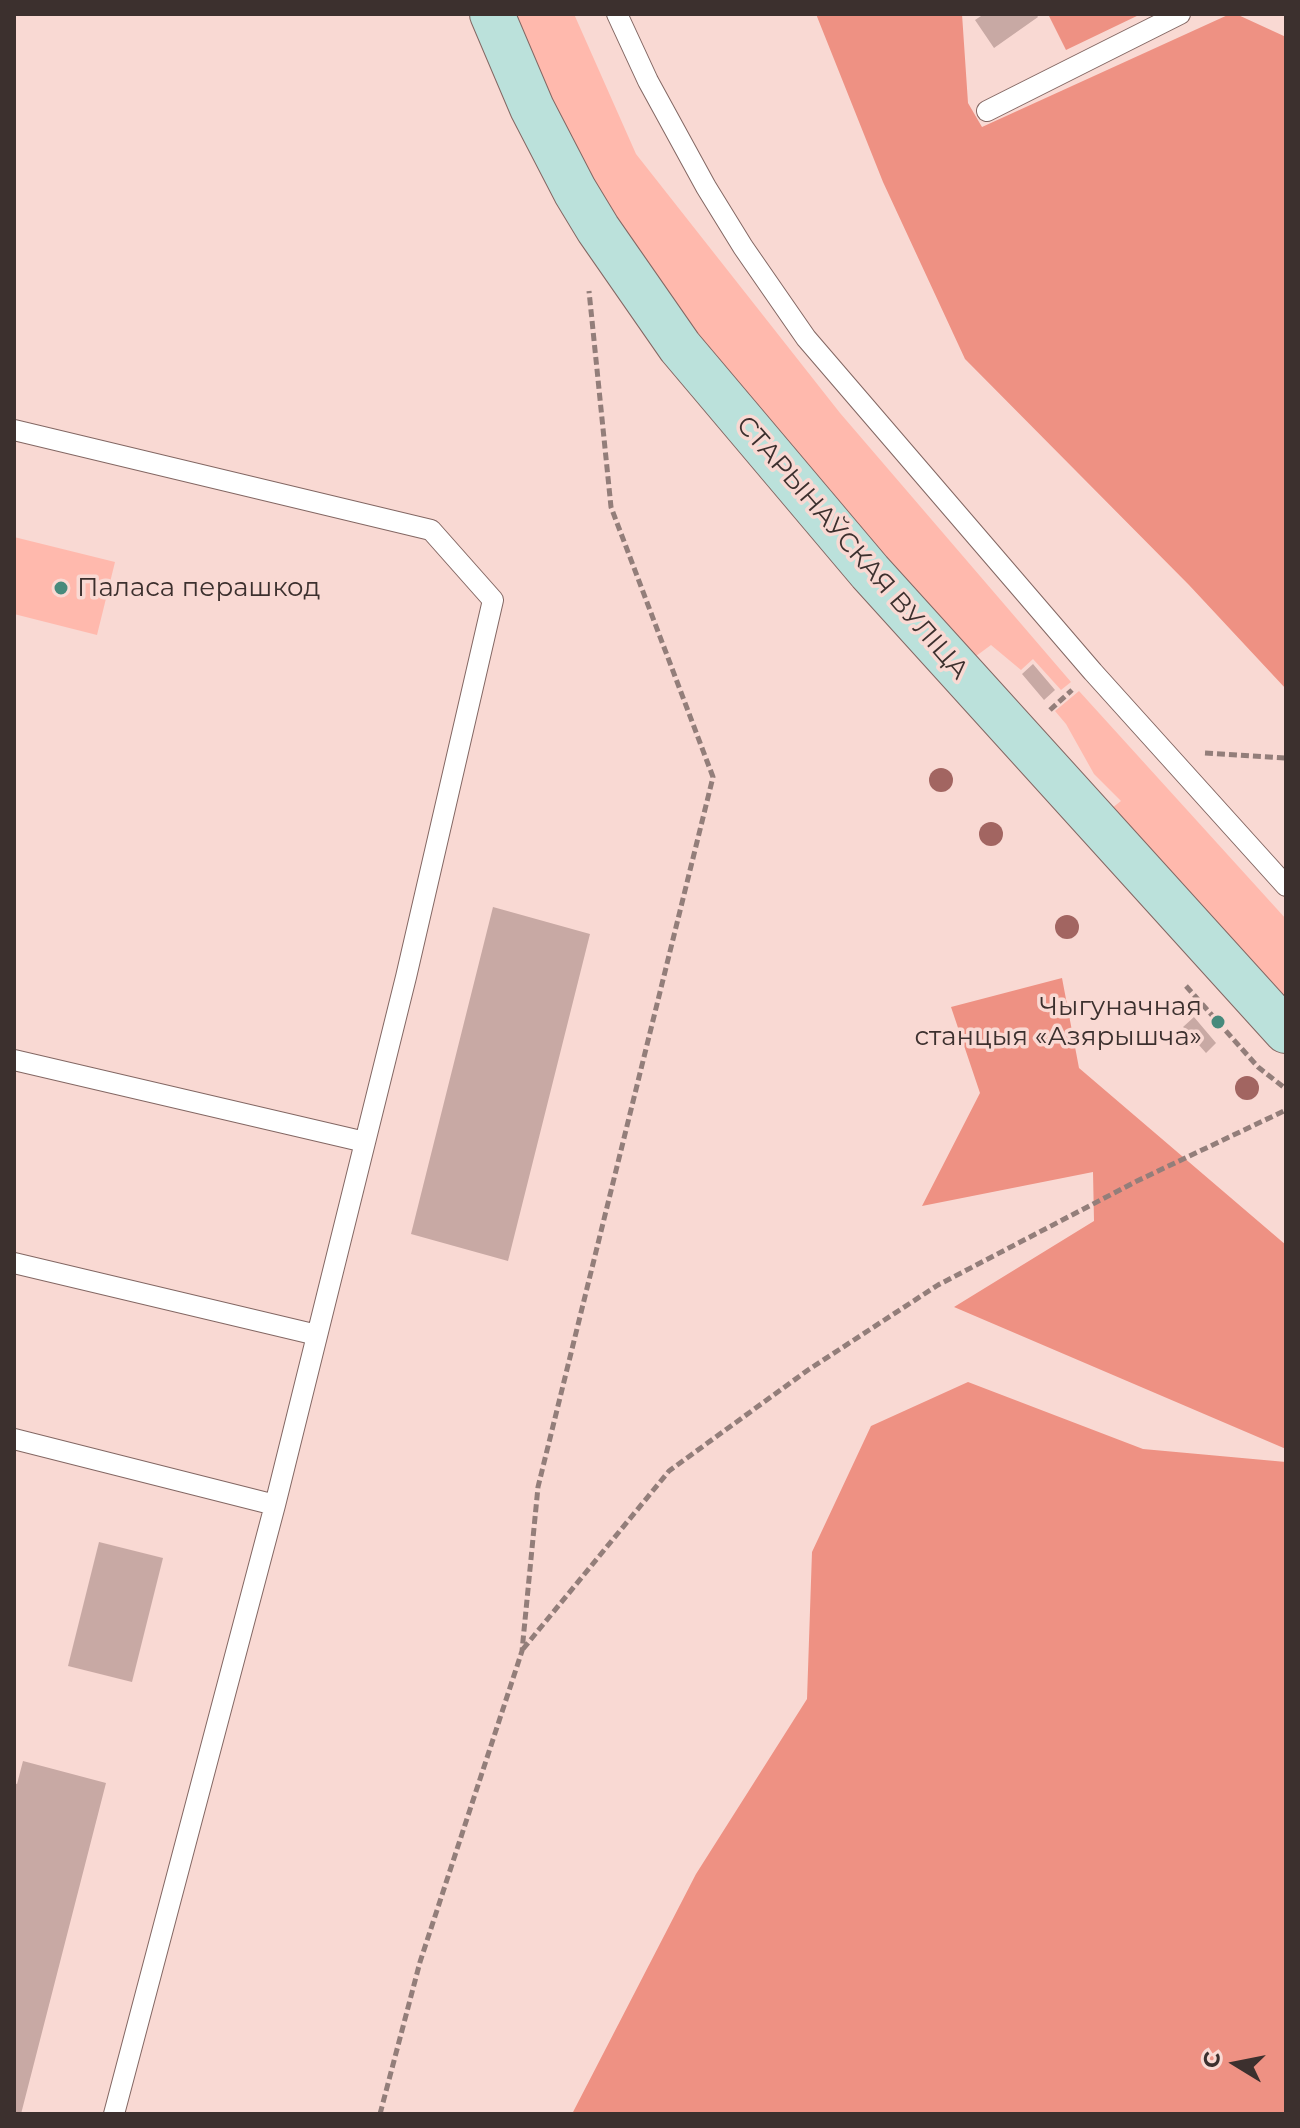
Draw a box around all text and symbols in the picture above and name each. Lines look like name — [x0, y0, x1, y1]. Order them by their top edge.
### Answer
street label: СТАРЫНАЎСКАЯ ВУЛІЦА — [729, 410, 975, 686]
place label: Паласа перашкод — [77, 572, 320, 604]
marker: Паласа перашкод — [52, 579, 70, 597]
place label: Чыгуначная станцыя «Азярышча» — [915, 991, 1202, 1052]
marker: Чыгуначная станцыя «Азярышча» — [1209, 1013, 1227, 1031]
north arrow — [1196, 2024, 1276, 2104]
text: С — [1197, 2050, 1227, 2070]

